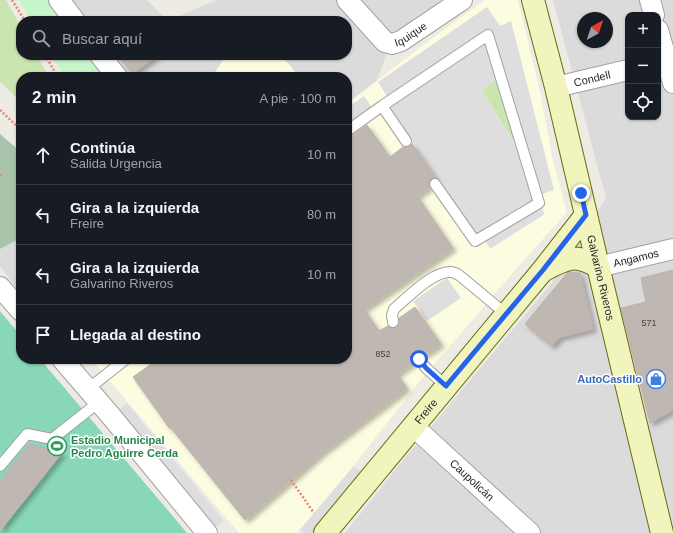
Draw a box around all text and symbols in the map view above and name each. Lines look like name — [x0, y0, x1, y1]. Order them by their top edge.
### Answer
north arrow — [577, 12, 613, 48]
map controls — [625, 12, 661, 120]
button: + — [625, 12, 661, 48]
search box — [16, 16, 352, 60]
street label: Iquique — [393, 19, 429, 49]
icon: search — [30, 27, 52, 49]
text: Buscar aquí — [62, 30, 142, 47]
button: − — [625, 48, 661, 84]
street label: Condell — [572, 68, 612, 89]
button: locate — [625, 84, 661, 120]
text: 2 min — [32, 88, 76, 107]
text: A pie · 100 m — [259, 91, 336, 106]
text: Continúa — [70, 139, 135, 156]
icon: ahead — [32, 144, 54, 166]
text: 10 m — [307, 147, 336, 162]
text: Salida Urgencia — [70, 156, 162, 171]
route end — [572, 184, 590, 202]
text: Gira a la izquierda — [70, 199, 199, 216]
icon: left — [32, 204, 54, 226]
text: 80 m — [307, 207, 336, 222]
text: Freire — [70, 216, 104, 231]
street label: Galvarino Riveros — [585, 234, 617, 322]
street label: Angamos — [612, 247, 660, 269]
text: Gira a la izquierda — [70, 259, 199, 276]
icon: left — [32, 264, 54, 286]
text: 10 m — [307, 267, 336, 282]
text: Galvarino Riveros — [70, 276, 173, 291]
house number: 571 — [641, 318, 657, 328]
icon: arrive — [32, 324, 54, 346]
text: Llegada al destino — [70, 326, 201, 343]
house number: 852 — [375, 349, 391, 359]
route start — [410, 350, 428, 368]
shop icon: AutoCastillo — [645, 368, 667, 390]
place label: AutoCastillo — [577, 373, 642, 385]
street label: Freire — [412, 396, 440, 426]
place label: Estadio Municipal Pedro Aguirre Cerda — [71, 434, 179, 459]
sports icon: Estadio Municipal Pedro Aguirre Cerda — [46, 435, 68, 457]
street label: Caupolicán — [448, 457, 496, 503]

